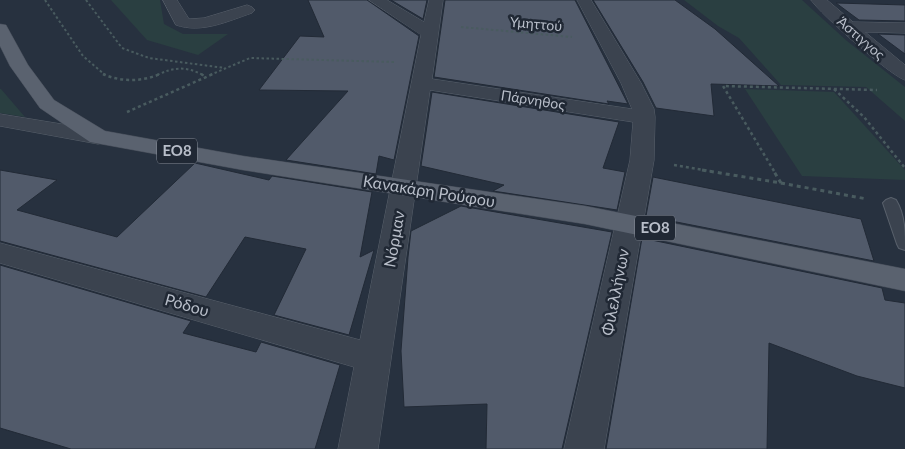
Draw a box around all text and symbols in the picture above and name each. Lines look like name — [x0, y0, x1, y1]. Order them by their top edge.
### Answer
street label: Άστιγγος — [834, 12, 889, 63]
street label: Υμηττού — [509, 13, 563, 34]
street label: Πάρνηθος — [500, 86, 567, 113]
road number: ΕΟ8 — [157, 138, 197, 164]
street label: Κανακάρη Ρούφου — [362, 171, 496, 210]
street label: Νόρμαν — [379, 209, 408, 269]
road number: ΕΟ8 — [635, 216, 675, 240]
street label: Φιλελλήνων — [597, 247, 632, 337]
street label: Ρόδου — [163, 289, 211, 320]

